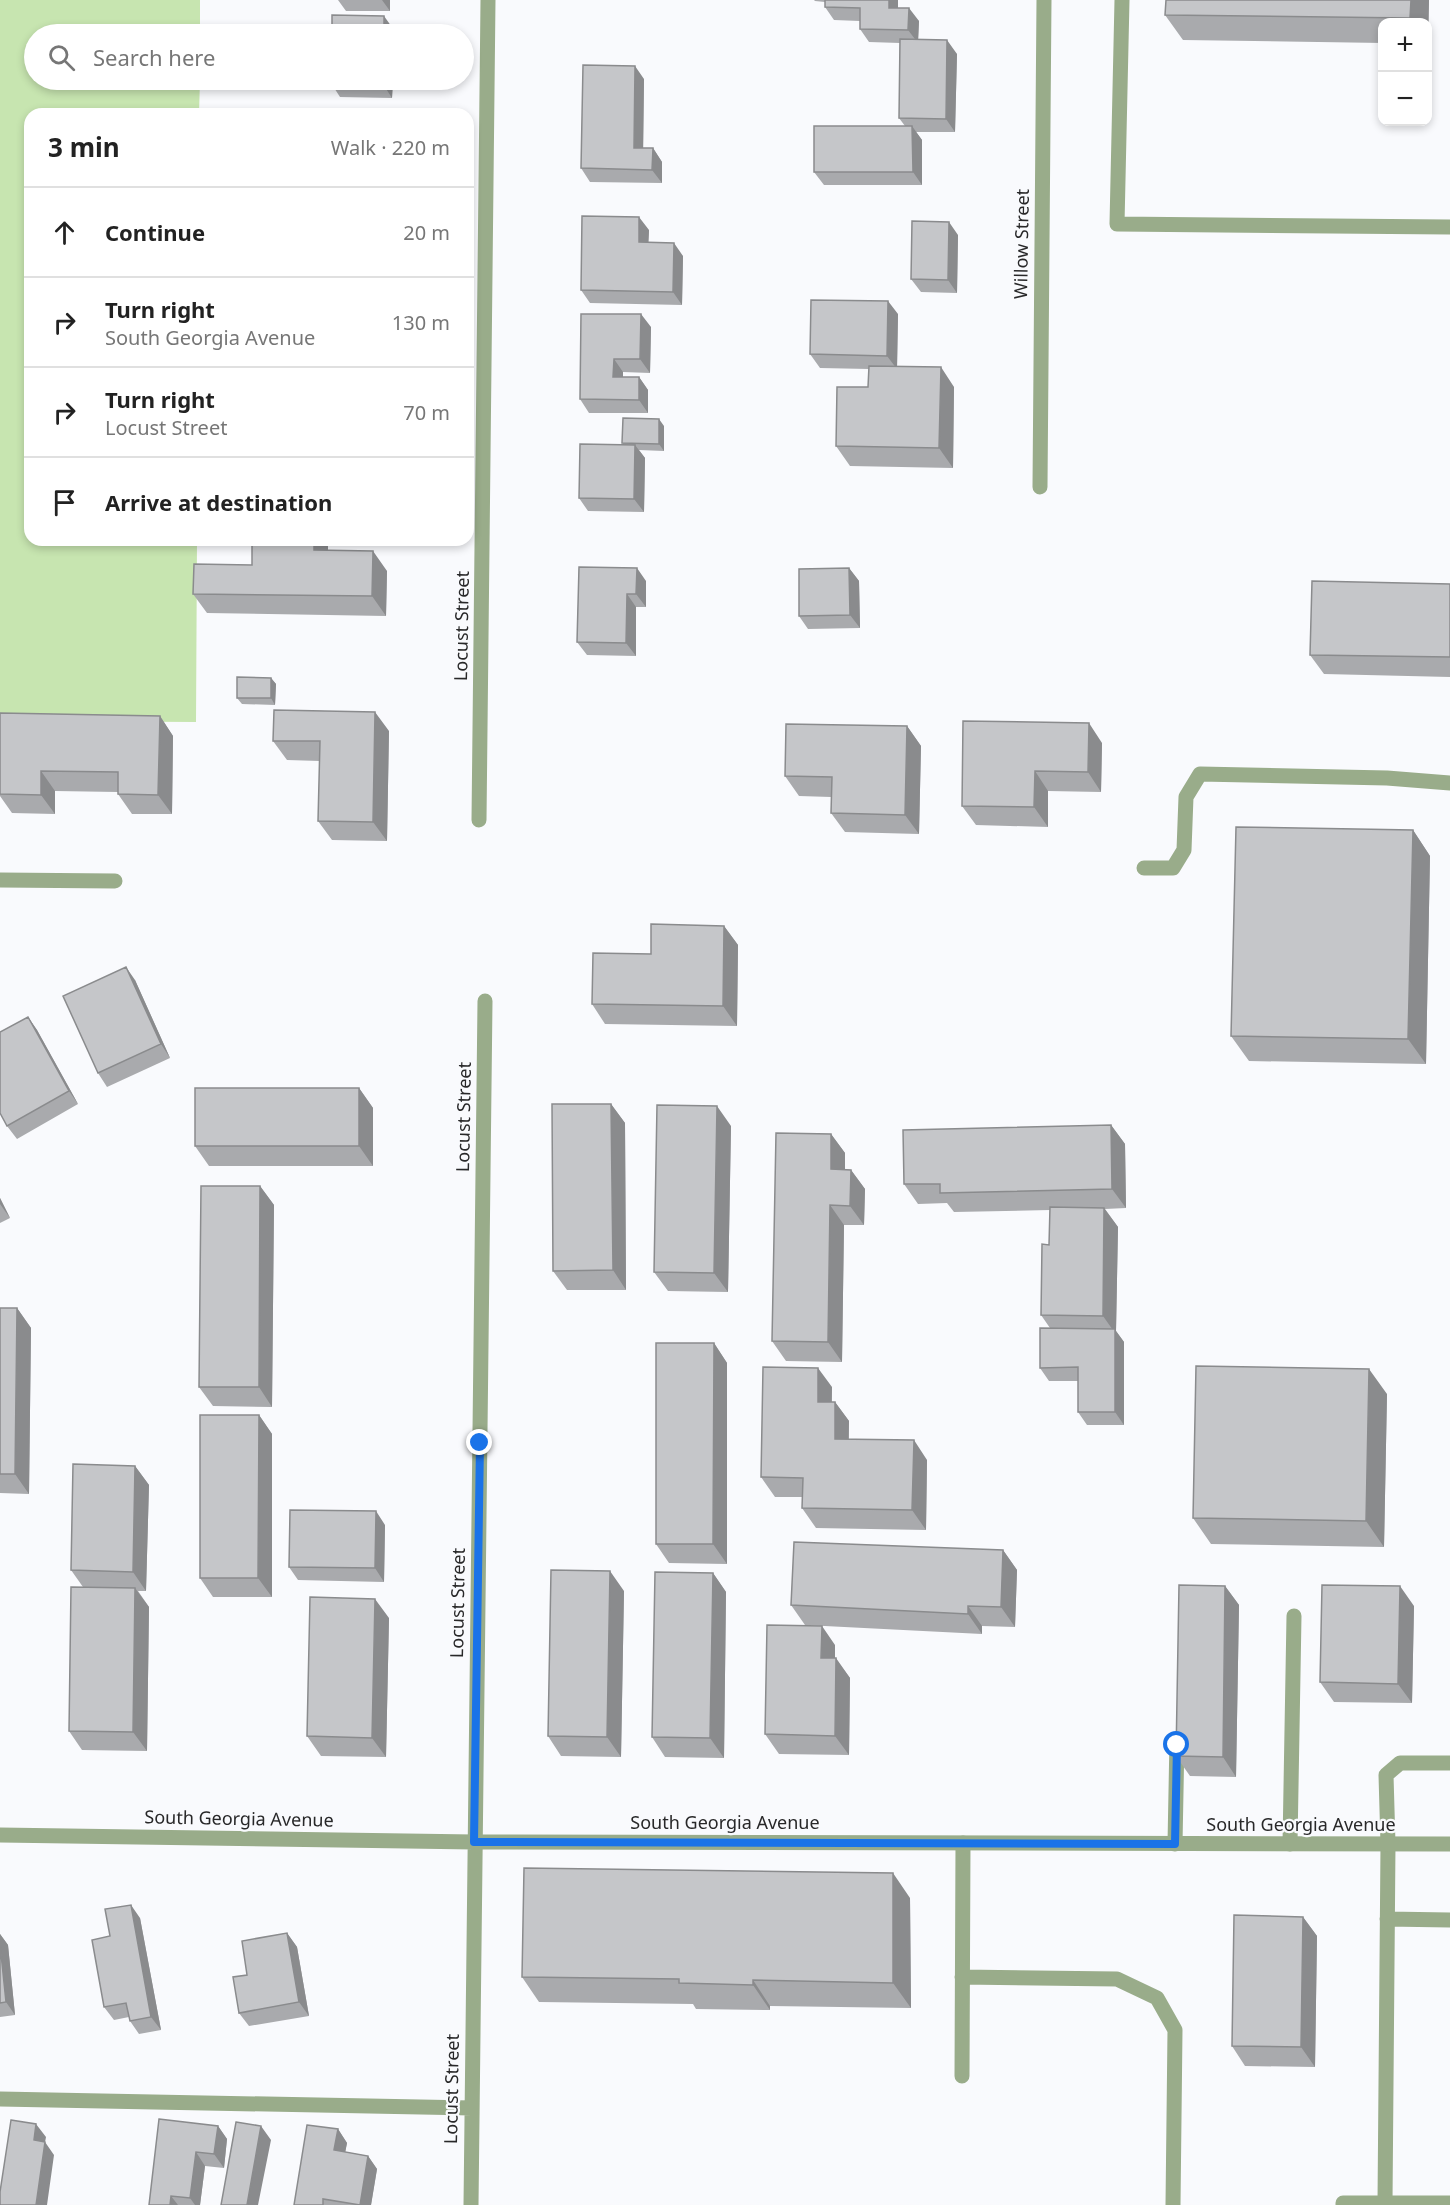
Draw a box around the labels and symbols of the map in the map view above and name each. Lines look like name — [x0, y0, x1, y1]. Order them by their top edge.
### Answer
street label: Willow Street — [1008, 188, 1034, 299]
street label: Locust Street — [448, 570, 474, 681]
street label: Locust Street — [450, 1061, 476, 1172]
route end — [466, 1429, 492, 1455]
street label: Locust Street — [444, 1547, 470, 1658]
route start — [1163, 1731, 1189, 1757]
street label: South Georgia Avenue — [144, 1804, 334, 1832]
street label: South Georgia Avenue — [630, 1810, 820, 1834]
street label: South Georgia Avenue — [1206, 1812, 1396, 1836]
street label: Locust Street — [438, 2033, 464, 2144]

